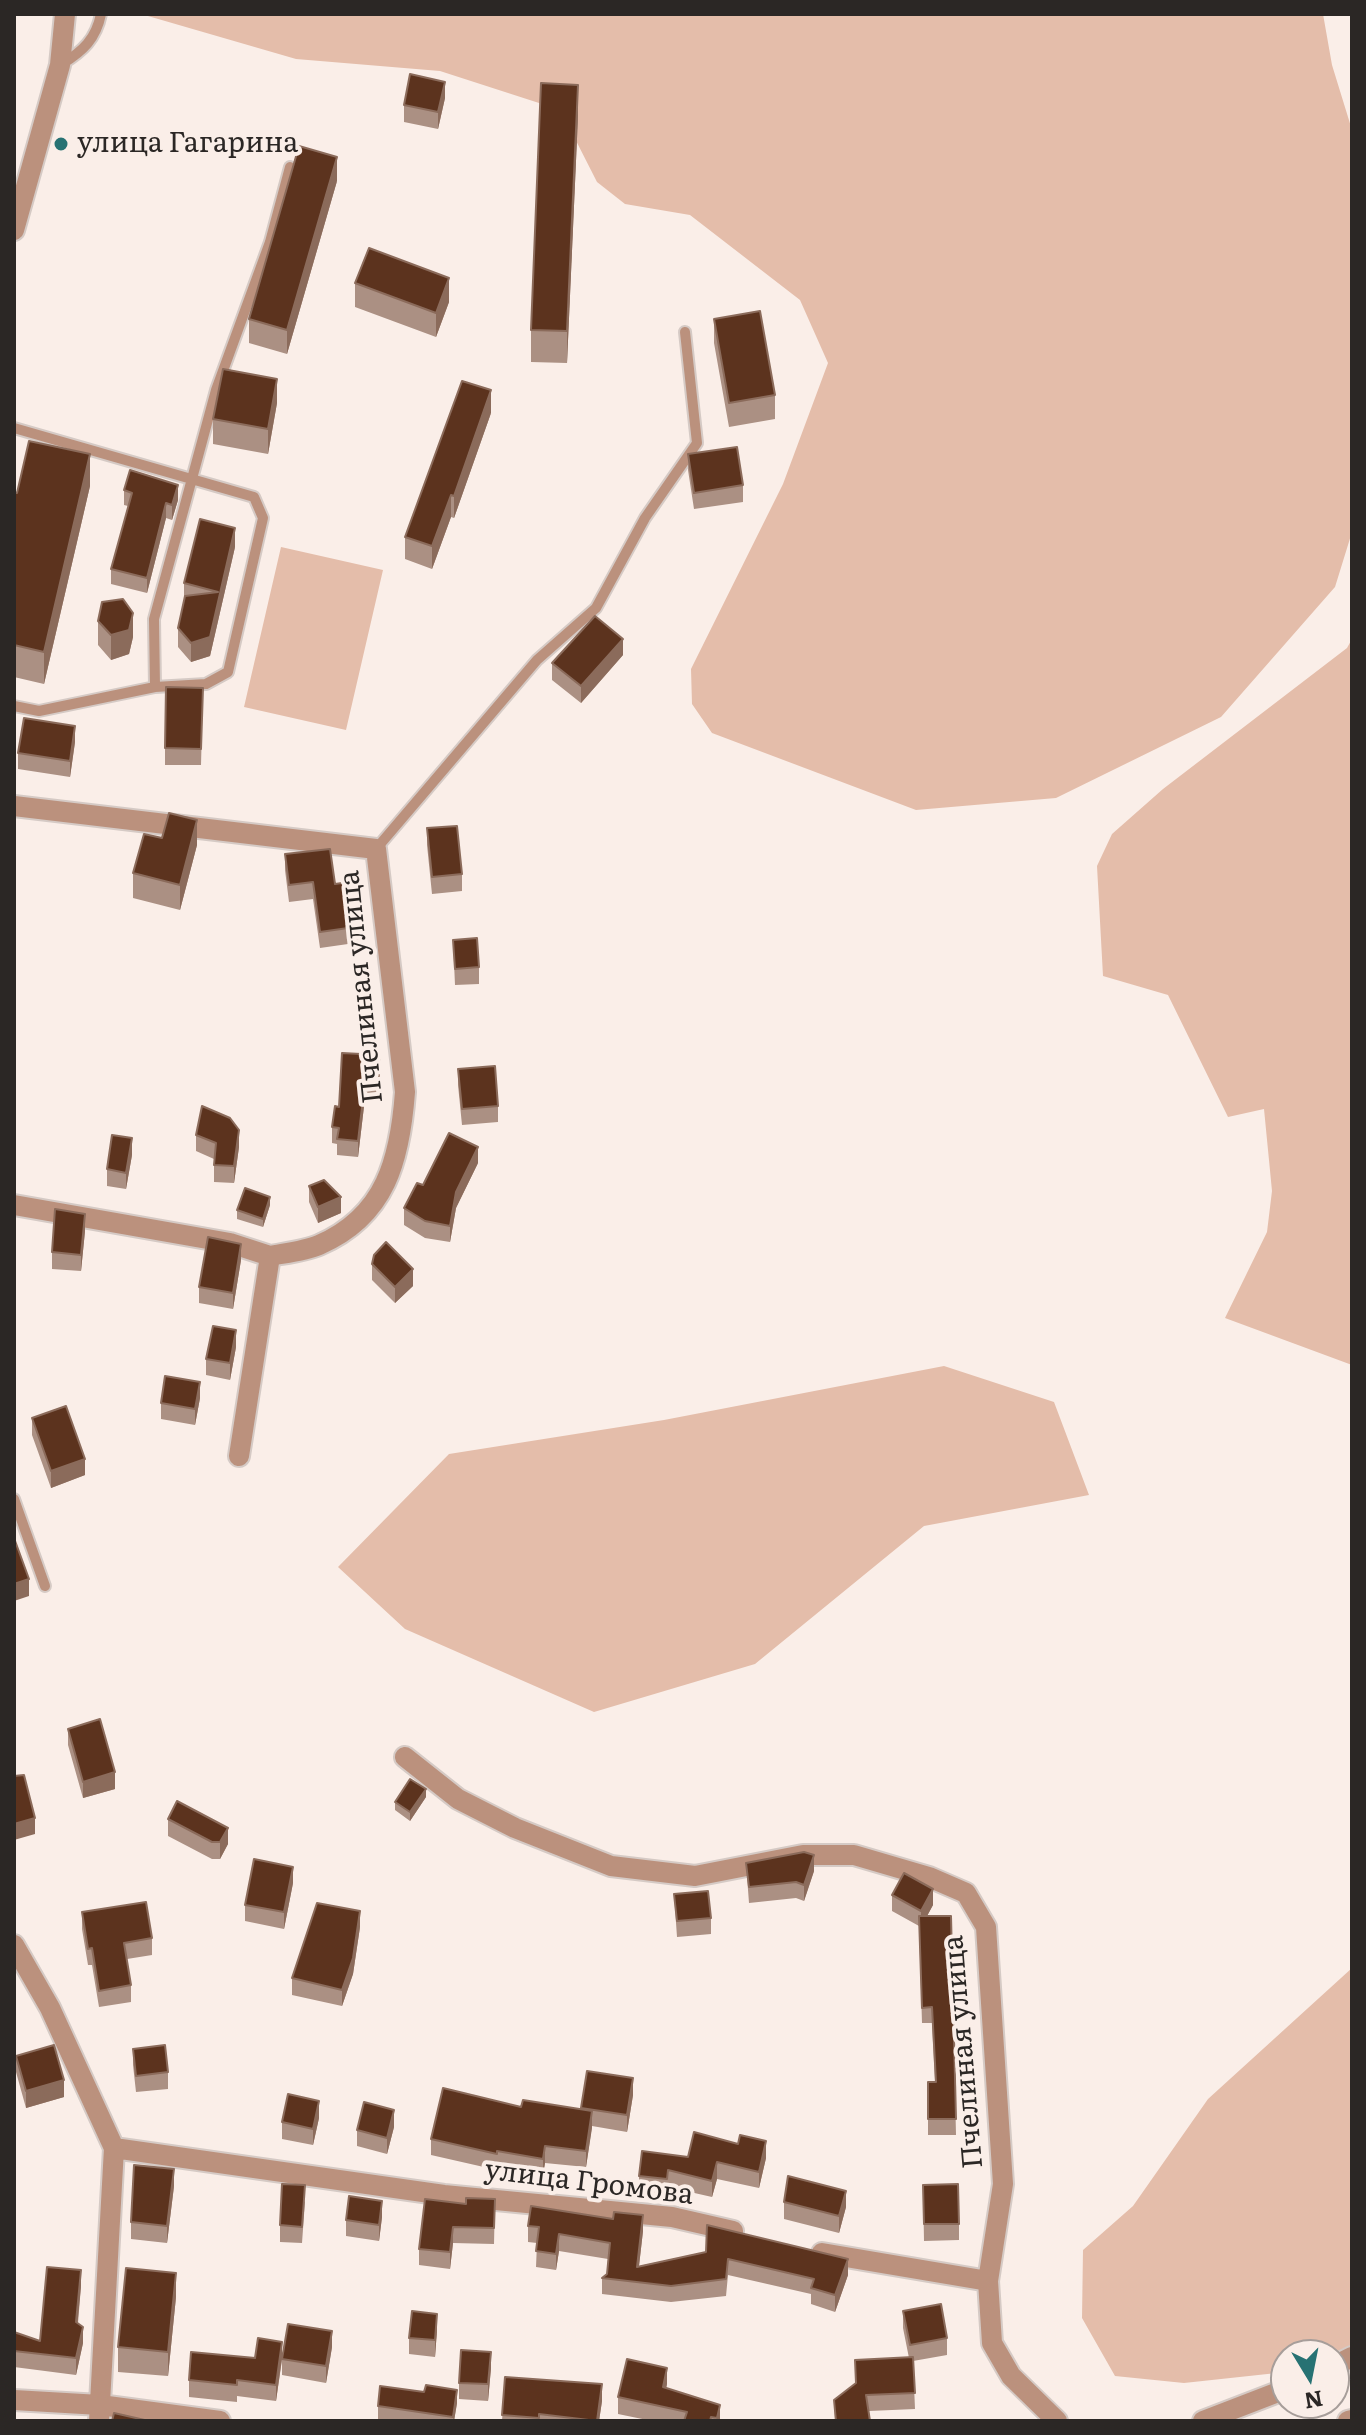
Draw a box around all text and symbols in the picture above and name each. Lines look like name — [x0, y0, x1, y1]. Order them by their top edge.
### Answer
place label: улица Гагарина — [77, 127, 298, 161]
marker: улица Гагарина — [52, 135, 70, 153]
street label: Пчелиная улица — [333, 869, 391, 1105]
street label: Пчелиная улица — [937, 1934, 991, 2170]
street label: улица Громова — [483, 2154, 695, 2212]
north arrow — [1270, 2339, 1350, 2419]
text: N — [1302, 2383, 1326, 2419]

